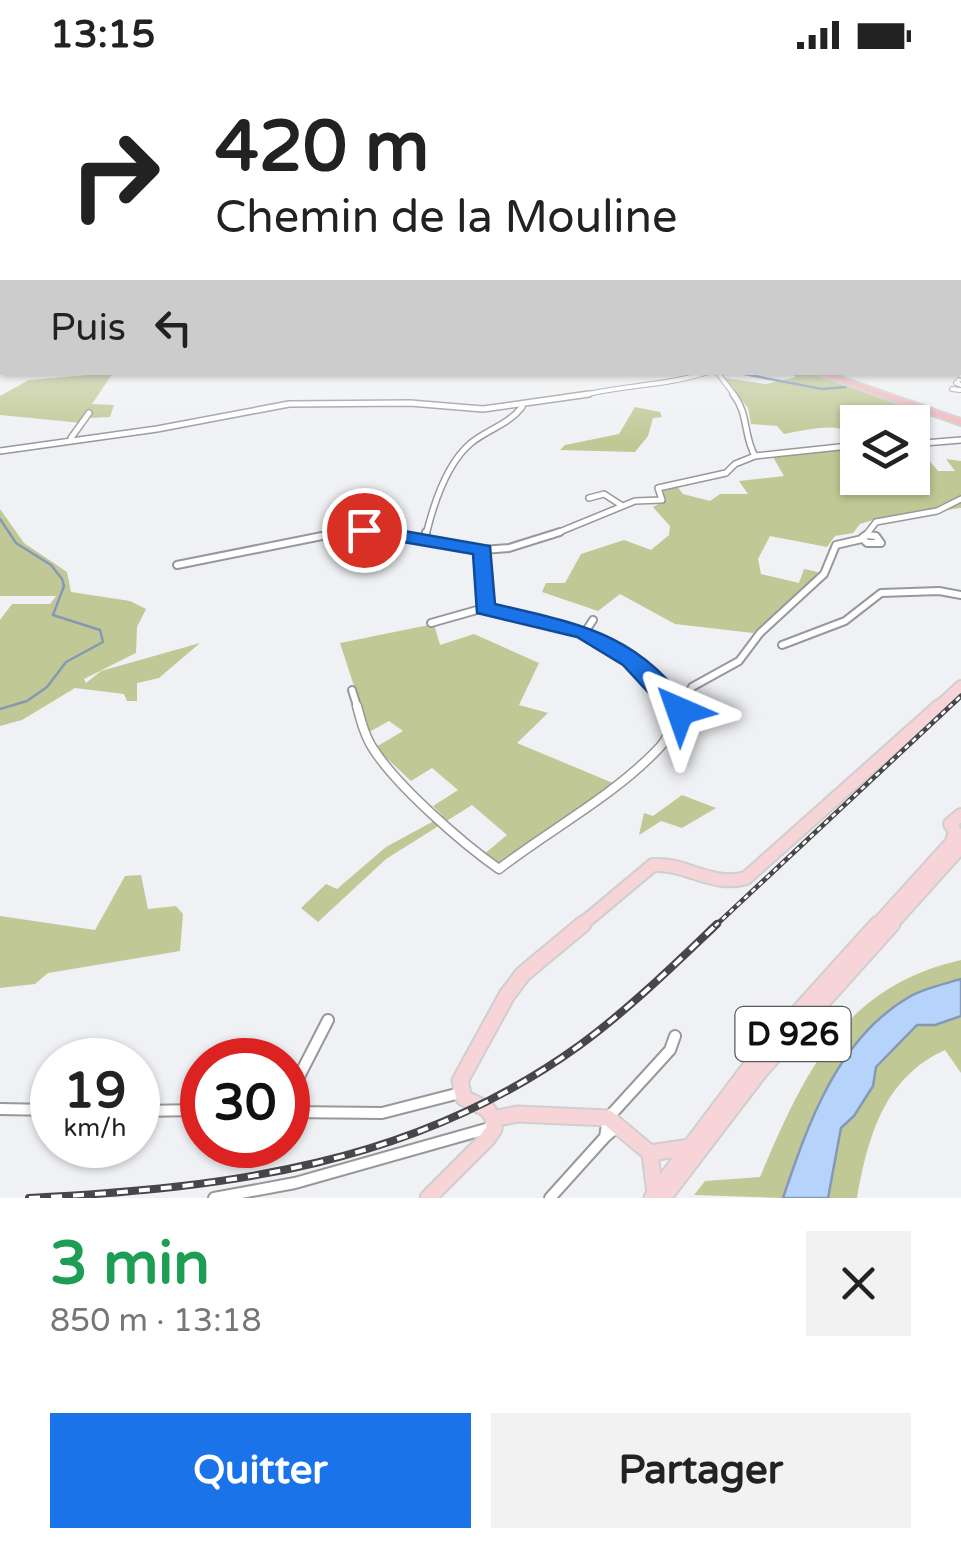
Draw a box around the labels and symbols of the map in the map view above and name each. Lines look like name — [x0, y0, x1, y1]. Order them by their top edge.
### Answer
pin — [322, 488, 407, 573]
position arrow — [628, 659, 732, 763]
road number: D 926 — [736, 1007, 850, 1061]
speed limit sign: 30 — [180, 1038, 310, 1168]

